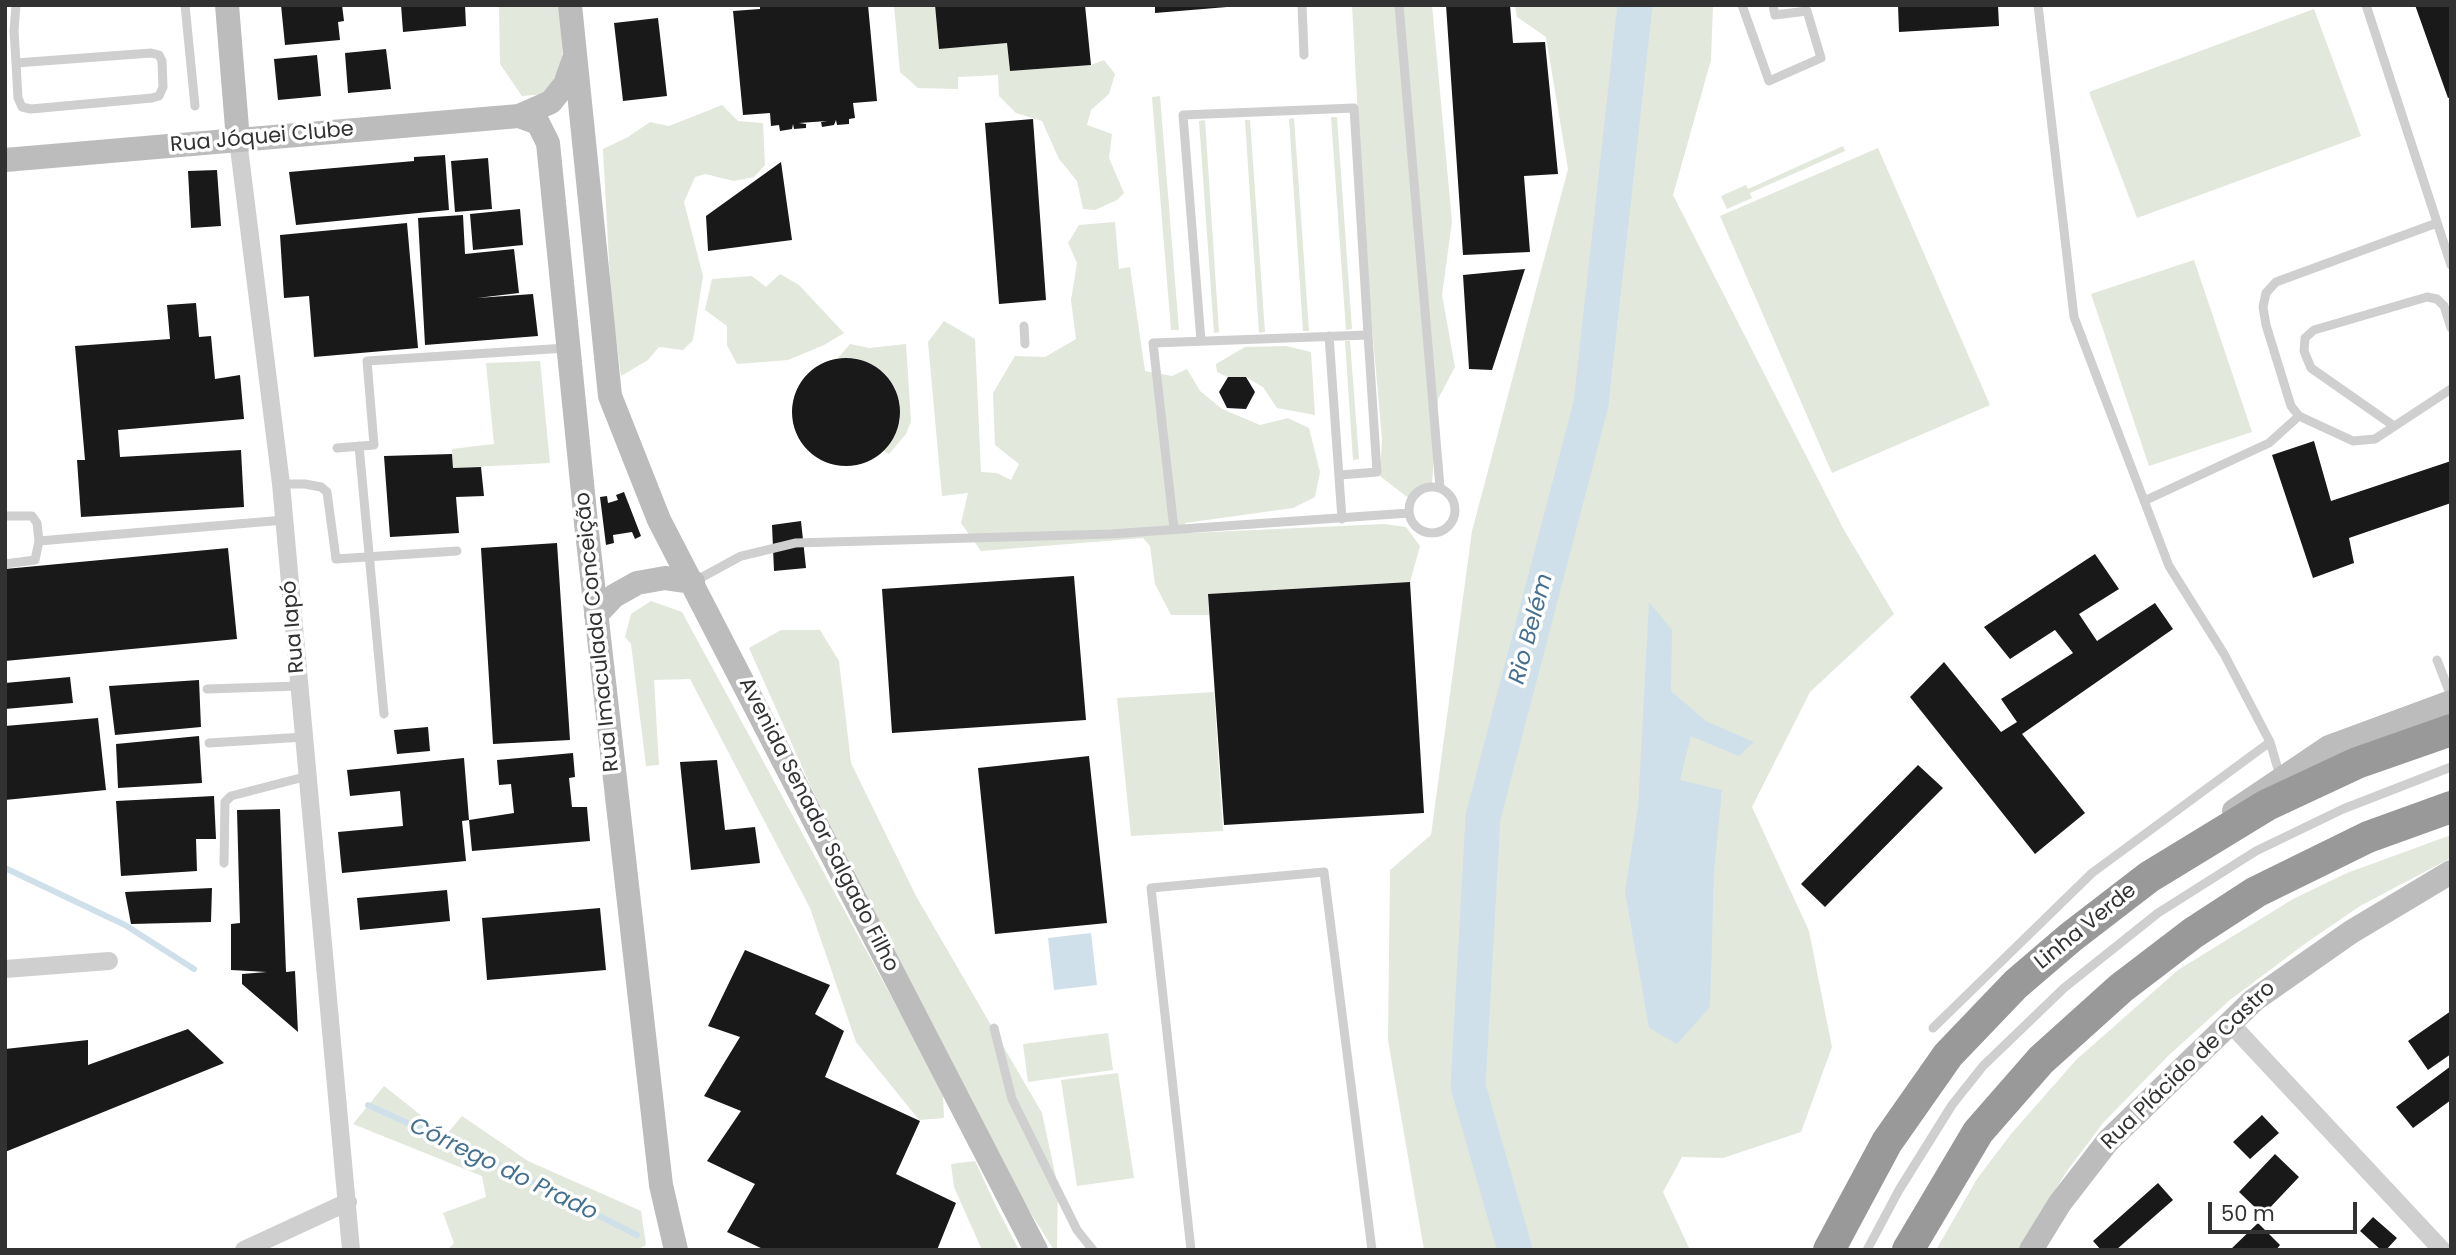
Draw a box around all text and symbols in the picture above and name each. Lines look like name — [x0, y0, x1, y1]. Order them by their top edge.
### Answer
street label: Rua Jóquei Clube — [169, 117, 355, 159]
street label: Rua Imaculada Conceição — [571, 491, 625, 773]
water label: Rio Belém — [1504, 571, 1560, 687]
street label: Rua Iapó — [277, 580, 311, 674]
street label: Avenida Senador Salgado Filho — [733, 674, 903, 976]
street label: Linha Verde — [2030, 878, 2142, 976]
street label: Rua Plácido de Castro — [2097, 976, 2281, 1156]
water label: Córrego do Prado — [404, 1112, 602, 1228]
scale bar — [2211, 1188, 2360, 1232]
text: 50 m — [2221, 1199, 2275, 1228]

